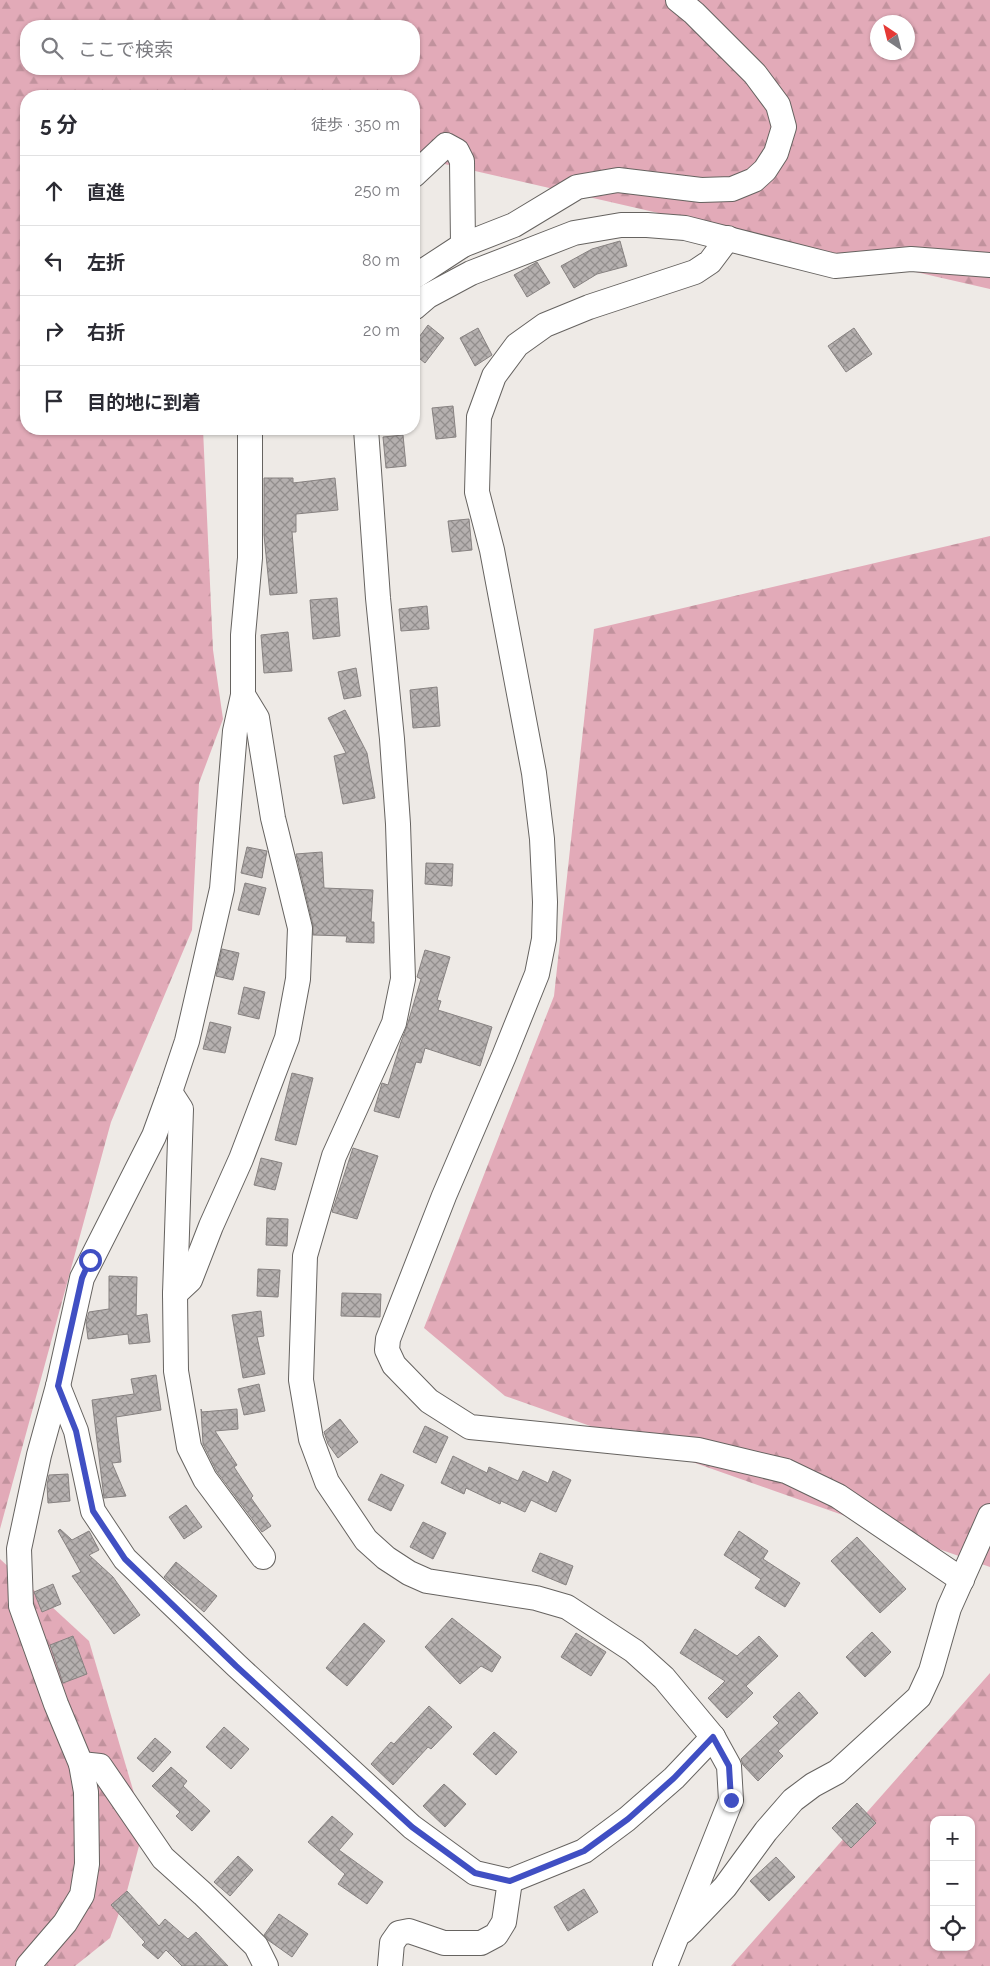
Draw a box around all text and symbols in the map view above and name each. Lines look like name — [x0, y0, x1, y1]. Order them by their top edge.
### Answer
north arrow — [870, 15, 915, 60]
search box — [20, 20, 420, 75]
icon: search — [38, 34, 66, 62]
text: ここで検索 — [78, 38, 173, 60]
text: 5 分 — [40, 112, 78, 137]
text: 徒歩 · 350 m — [311, 115, 400, 134]
icon: ahead — [40, 177, 68, 205]
text: 直進 — [87, 181, 125, 203]
text: 250 m — [354, 181, 400, 200]
icon: left — [40, 247, 68, 275]
text: 左折 — [87, 251, 125, 273]
text: 80 m — [362, 251, 400, 270]
icon: right — [40, 317, 68, 345]
text: 右折 — [87, 321, 125, 343]
text: 20 m — [363, 321, 400, 340]
icon: arrive — [40, 387, 68, 415]
text: 目的地に到着 — [87, 391, 201, 413]
route start — [79, 1249, 102, 1272]
route end — [720, 1789, 743, 1812]
map controls — [930, 1816, 975, 1951]
button: + — [930, 1816, 975, 1861]
button: − — [930, 1861, 975, 1906]
button: locate — [930, 1906, 975, 1951]

